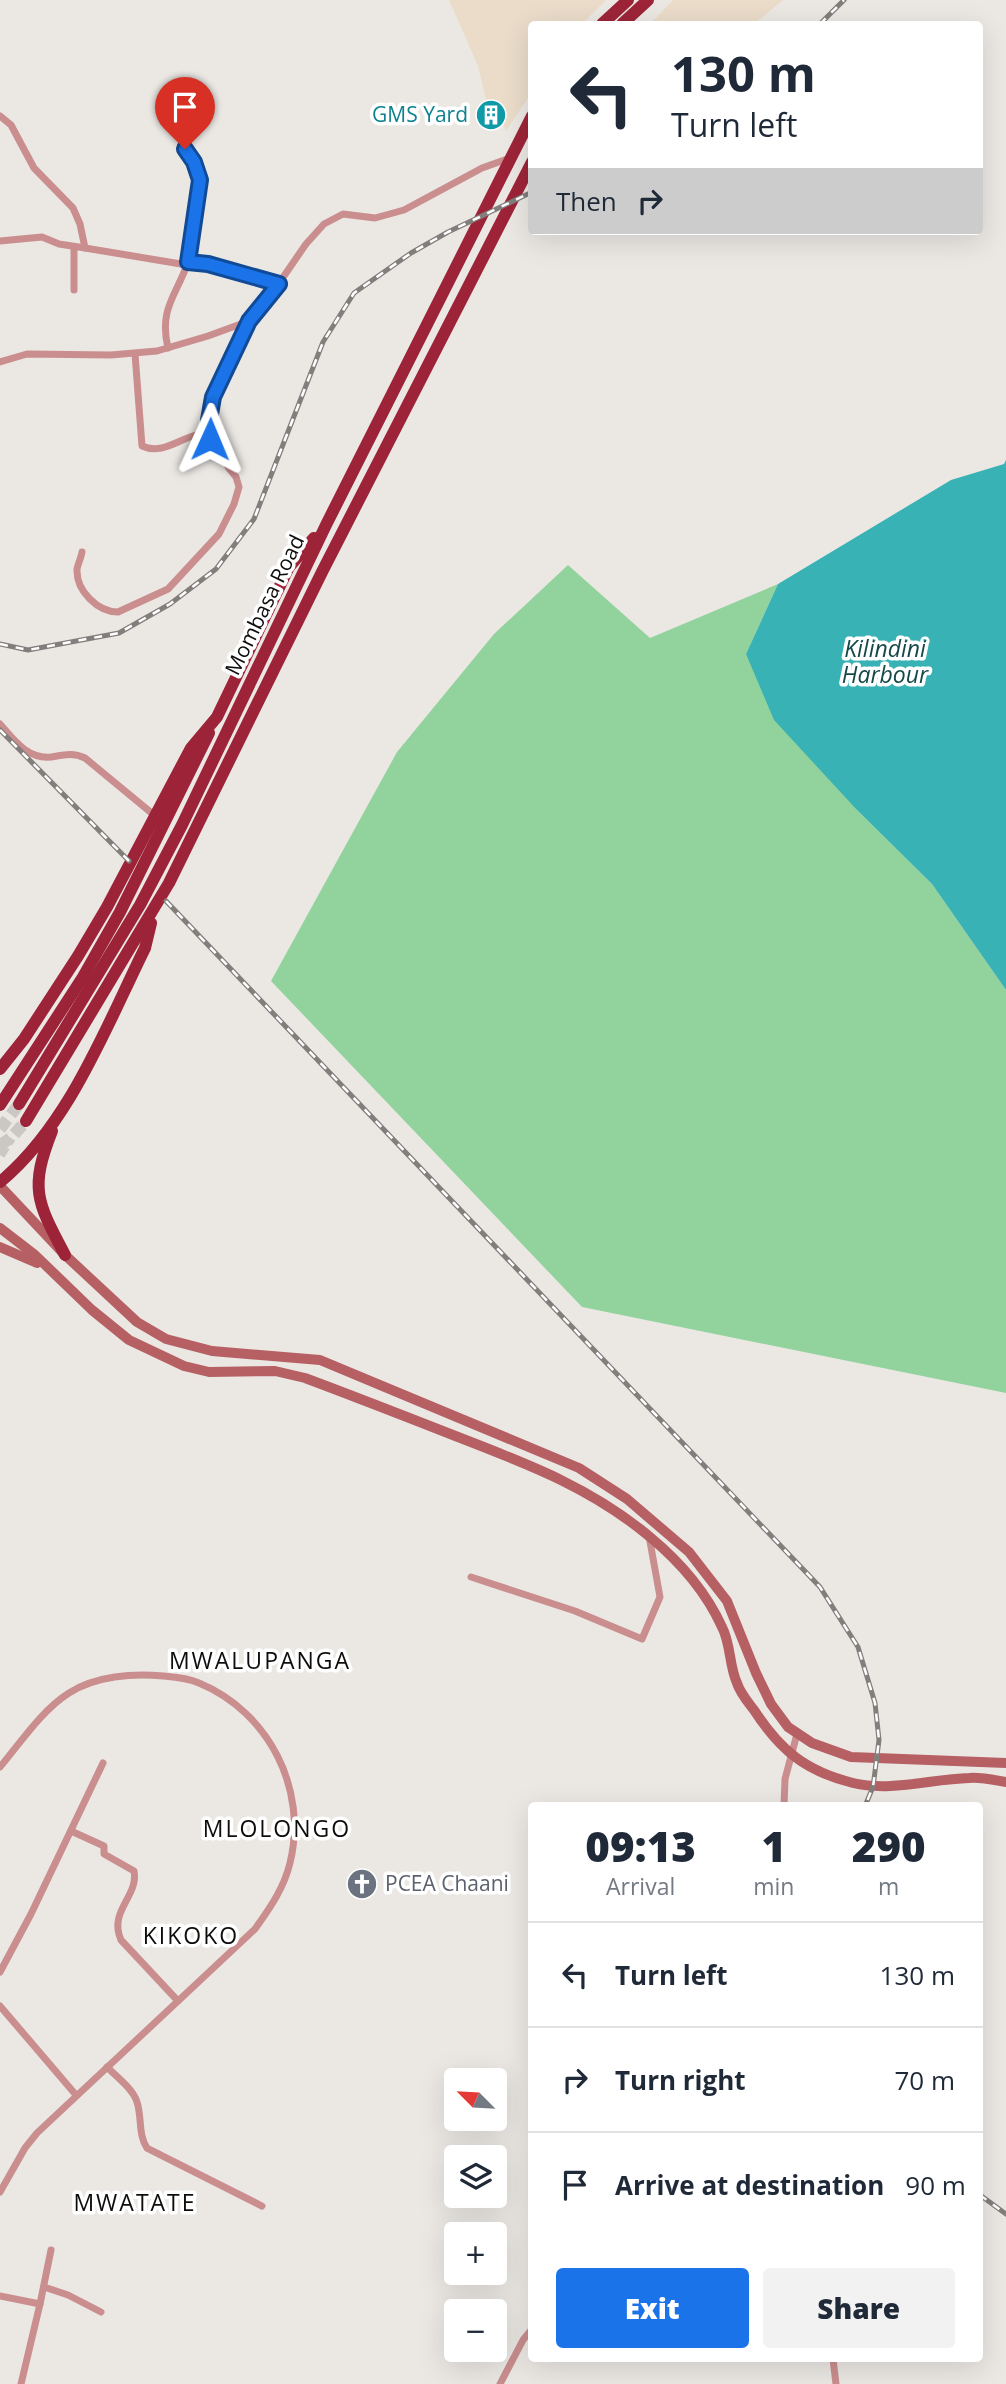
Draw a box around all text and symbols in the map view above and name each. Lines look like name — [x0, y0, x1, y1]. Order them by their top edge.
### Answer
text: 130 m — [671, 40, 816, 106]
icon: left — [556, 49, 647, 140]
pin — [155, 77, 215, 149]
icon: arrive — [166, 88, 204, 126]
building icon: GMS Yard — [474, 98, 508, 132]
place label: GMS Yard — [372, 100, 468, 128]
text: Turn left — [671, 103, 797, 146]
icon: right — [631, 182, 669, 220]
text: Then — [556, 183, 617, 219]
position arrow — [173, 402, 247, 476]
street label: Mombasa Road — [218, 530, 310, 679]
water label: Kilindini Harbour — [842, 632, 929, 690]
district label: MWALUPANGA — [169, 1644, 351, 1676]
district label: MLOLONGO — [203, 1812, 351, 1844]
text: 09:13 — [585, 1817, 696, 1874]
text: 1 — [762, 1817, 786, 1874]
text: 290 — [852, 1817, 926, 1874]
church icon: PCEA Chaani — [345, 1867, 379, 1901]
place label: PCEA Chaani — [385, 1869, 509, 1897]
text: Arrival — [606, 1870, 675, 1902]
text: min — [753, 1870, 794, 1902]
text: m — [878, 1870, 899, 1902]
district label: KIKOKO — [143, 1919, 239, 1951]
icon: left — [556, 1956, 594, 1994]
text: Turn left — [615, 1957, 727, 1993]
text: 130 m — [880, 1957, 955, 1993]
icon: right — [556, 2061, 594, 2099]
text: Turn right — [615, 2062, 746, 2098]
text: 70 m — [894, 2062, 955, 2098]
north arrow — [444, 2068, 508, 2132]
map controls — [444, 2068, 507, 2362]
button: layers — [444, 2145, 507, 2208]
icon: arrive — [556, 2166, 594, 2204]
text: Arrive at destination — [615, 2167, 884, 2203]
text: 90 m — [905, 2167, 966, 2203]
district label: MWATATE — [73, 2186, 197, 2218]
button: + — [444, 2222, 507, 2285]
button: Exit — [556, 2268, 749, 2348]
button: Share — [763, 2268, 955, 2348]
button: − — [444, 2299, 507, 2362]

